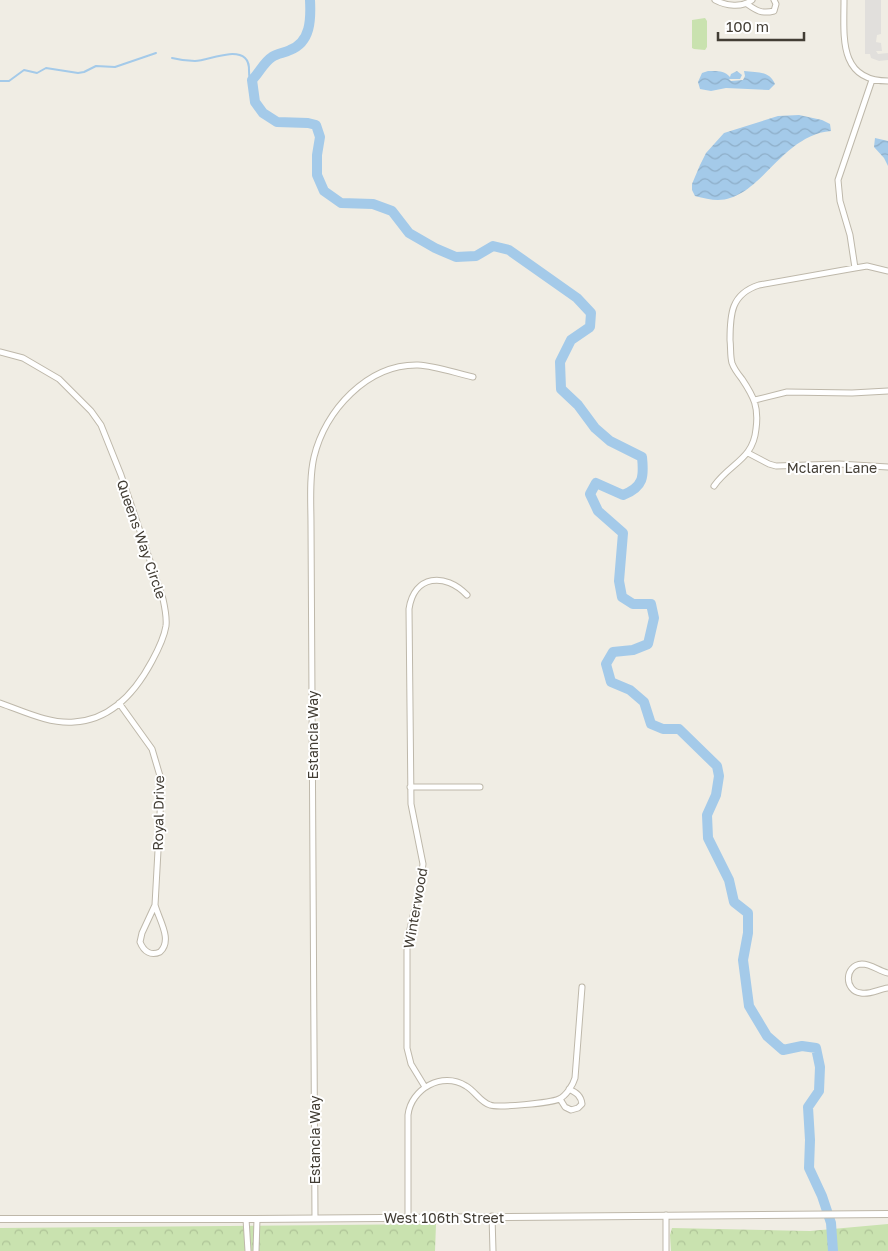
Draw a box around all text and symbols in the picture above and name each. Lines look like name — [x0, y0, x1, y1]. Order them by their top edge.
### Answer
scale bar — [718, 10, 804, 42]
text: 100 m — [726, 17, 769, 35]
street label: Mclaren Lane — [787, 459, 877, 476]
street label: Queens Way Circle — [114, 477, 170, 601]
street label: Estancia Way — [304, 690, 321, 780]
street label: Royal Drive — [149, 775, 167, 851]
street label: Winterwood — [400, 866, 430, 950]
street label: Estancia Way — [306, 1095, 323, 1185]
street label: West 106th Street — [384, 1209, 504, 1226]

